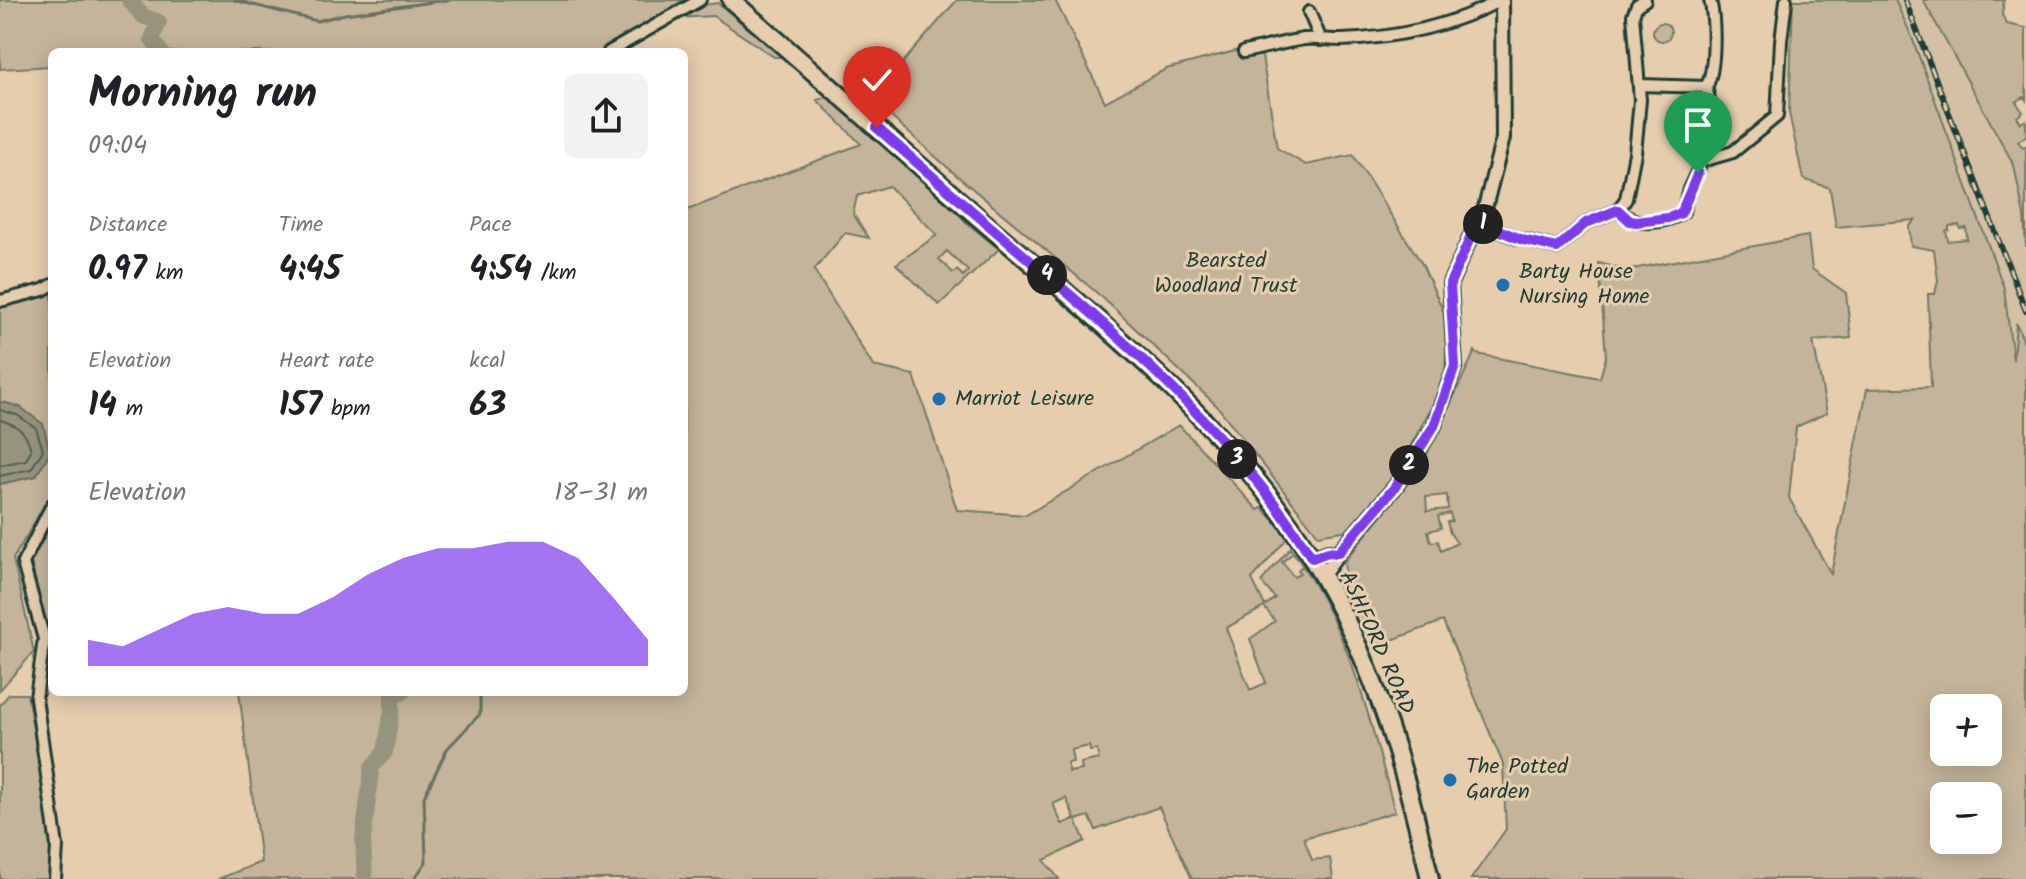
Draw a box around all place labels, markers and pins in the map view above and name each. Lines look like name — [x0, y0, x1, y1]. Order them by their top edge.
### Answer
pin — [843, 46, 911, 128]
pin — [1664, 91, 1732, 173]
pin: 1 — [1463, 204, 1503, 244]
pin: 4 — [1027, 255, 1067, 295]
place label: Barty House Nursing Home — [1519, 255, 1650, 315]
marker: Barty House Nursing Home — [1494, 276, 1512, 294]
place label: Marriot Leisure — [955, 382, 1094, 417]
marker: Marriot Leisure — [930, 390, 948, 408]
pin: 3 — [1217, 439, 1257, 479]
pin: 2 — [1389, 445, 1429, 485]
place label: The Potted Garden — [1466, 750, 1569, 810]
marker: The Potted Garden — [1441, 771, 1459, 789]

